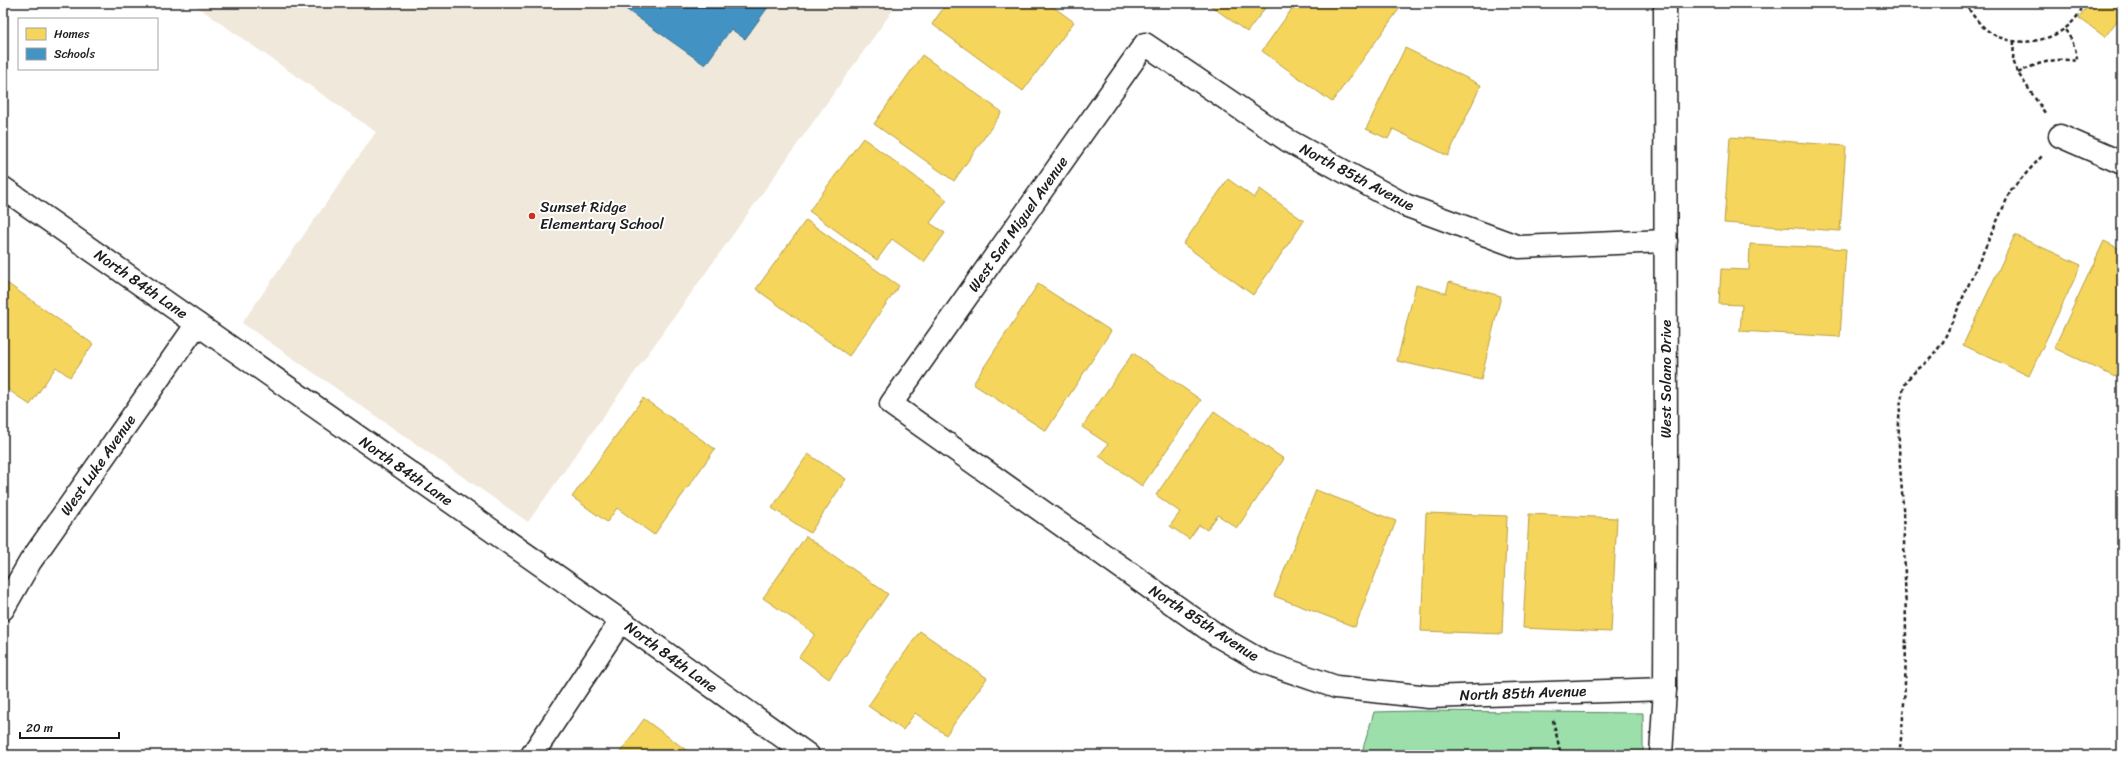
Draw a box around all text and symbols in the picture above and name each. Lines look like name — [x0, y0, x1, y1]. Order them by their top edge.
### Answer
legend — [18, 18, 158, 70]
text: Homes — [54, 23, 90, 45]
text: Schools — [54, 43, 95, 65]
street label: North 85th Avenue — [1295, 136, 1419, 218]
street label: West San Miguel Avenue — [961, 150, 1075, 298]
place label: Sunset Ridge Elementary School — [540, 194, 665, 237]
marker: Sunset Ridge Elementary School — [527, 211, 537, 221]
street label: North 84th Lane — [89, 242, 194, 326]
street label: West Solano Drive — [1653, 320, 1679, 438]
street label: West Luke Avenue — [53, 409, 143, 521]
street label: North 84th Lane — [354, 429, 459, 513]
street label: North 85th Avenue — [1144, 578, 1264, 668]
street label: North 84th Lane — [619, 614, 723, 700]
street label: North 85th Avenue — [1459, 678, 1587, 708]
scale bar — [20, 714, 119, 740]
text: 20 m — [26, 717, 53, 739]

